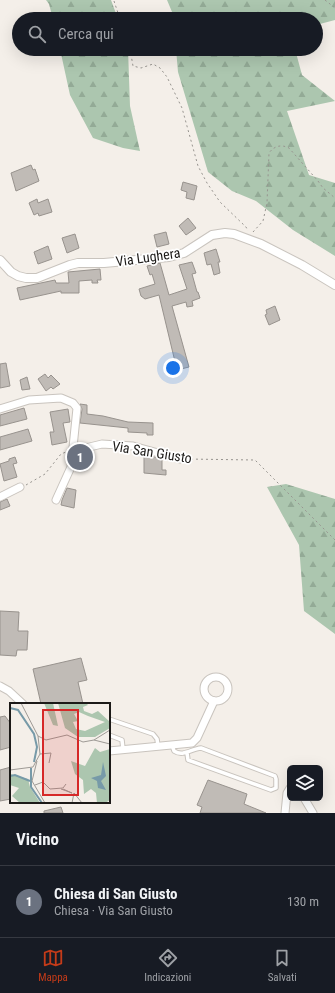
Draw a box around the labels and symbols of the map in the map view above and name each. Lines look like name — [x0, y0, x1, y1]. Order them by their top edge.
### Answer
street label: Via Lughera — [115, 245, 181, 269]
your location — [163, 358, 183, 378]
street label: Via San Giusto — [111, 438, 193, 466]
pin: 1 — [67, 442, 93, 472]
inset map — [10, 703, 110, 803]

